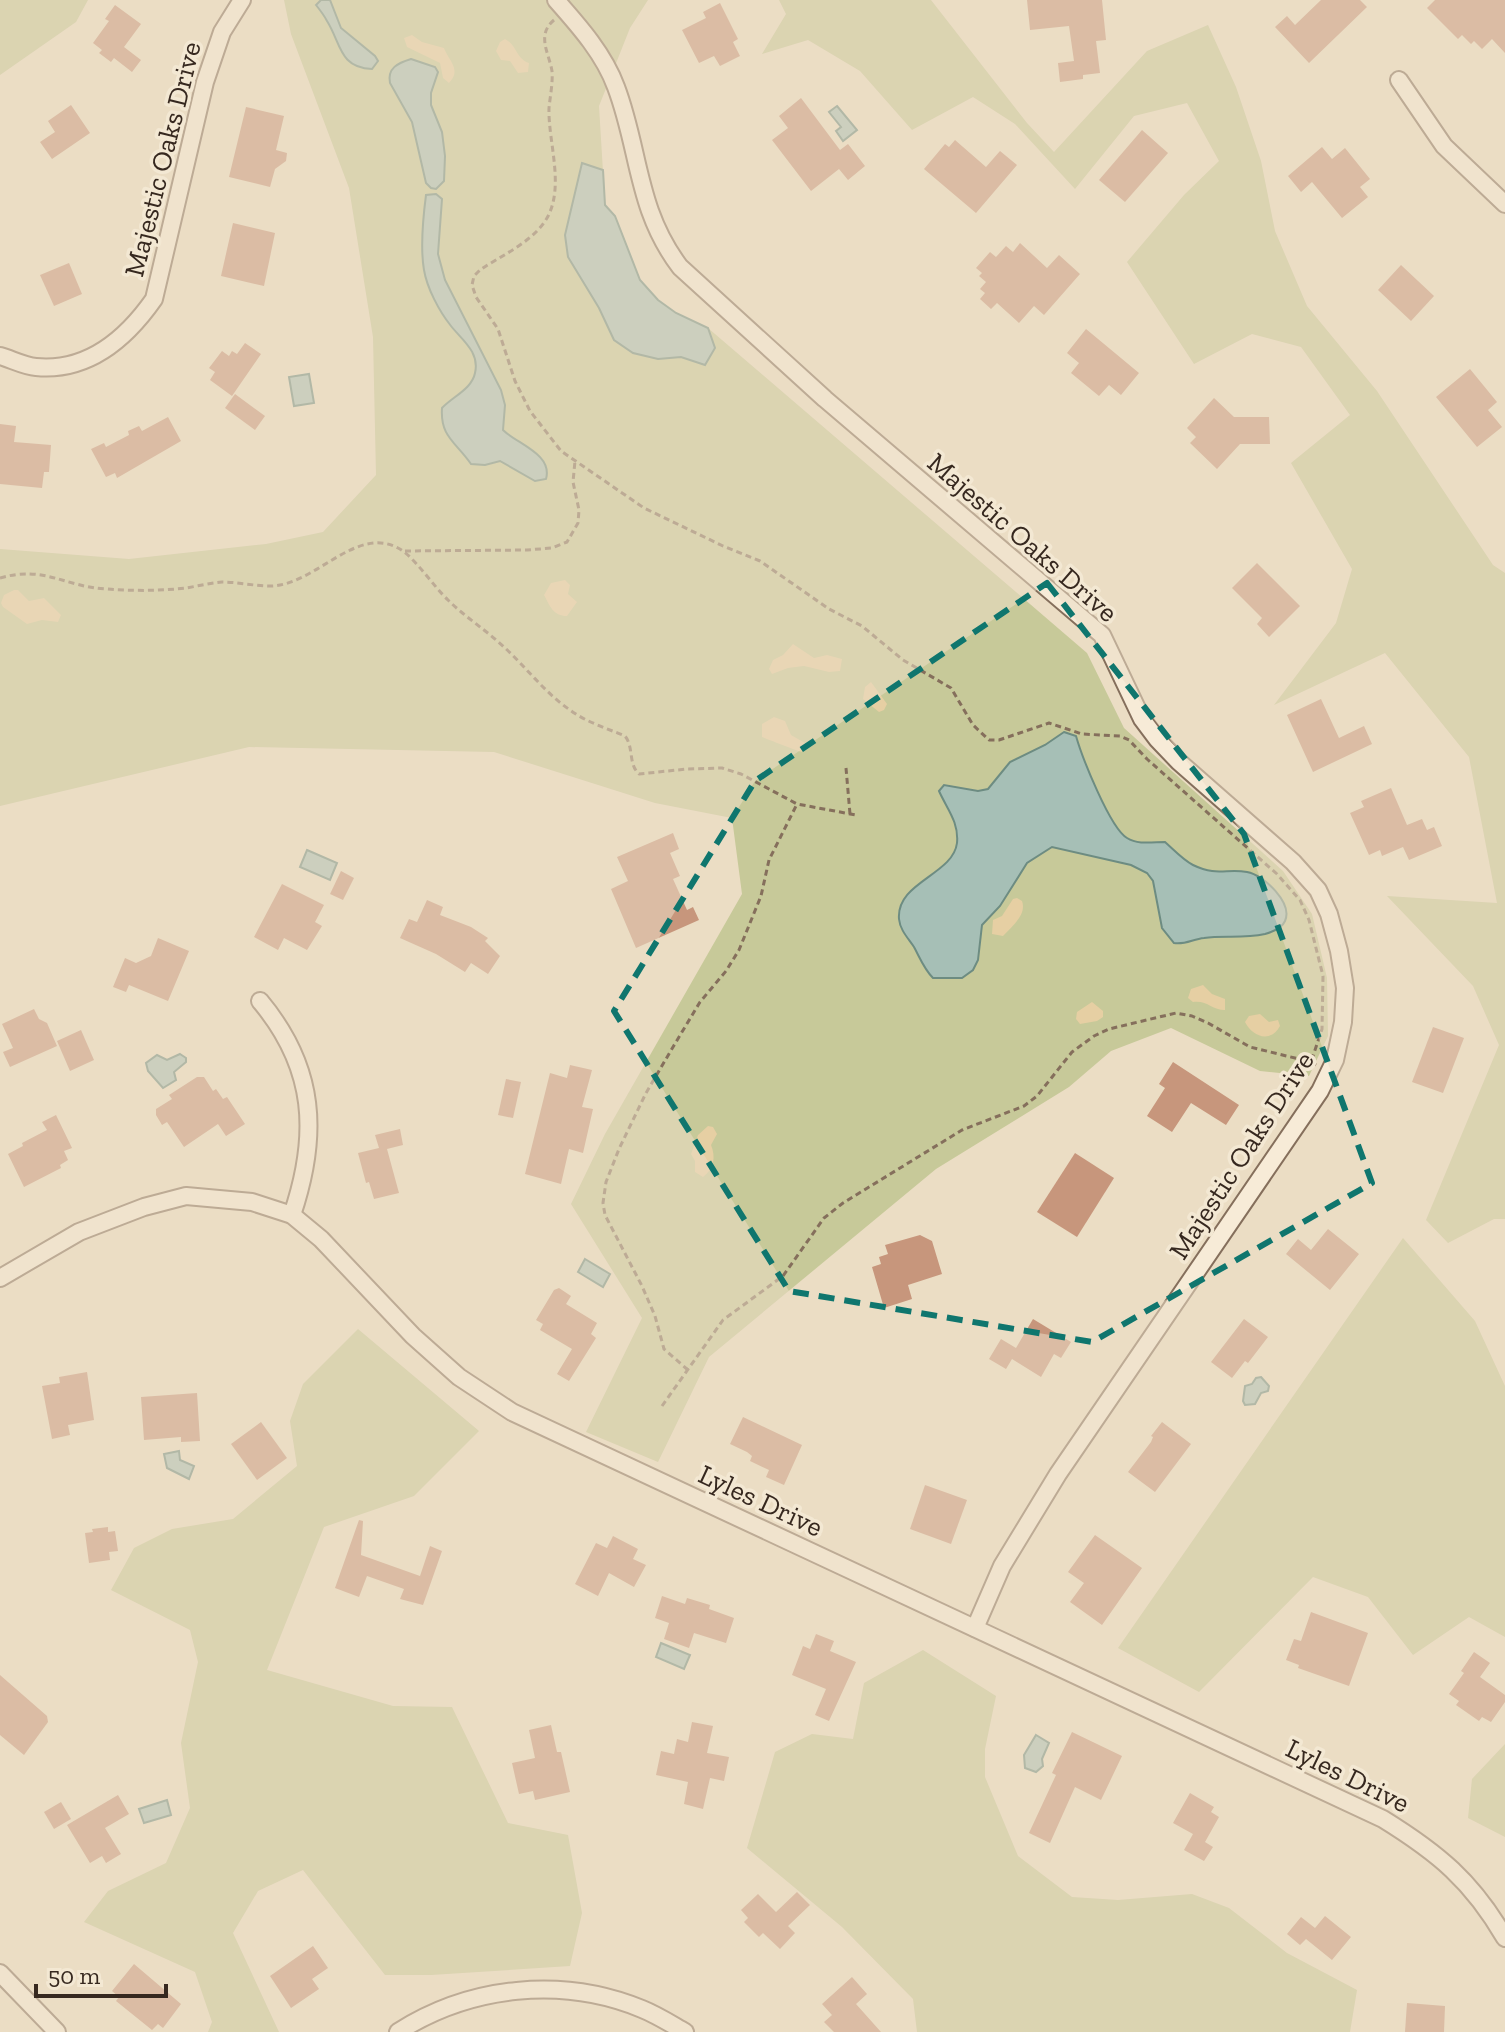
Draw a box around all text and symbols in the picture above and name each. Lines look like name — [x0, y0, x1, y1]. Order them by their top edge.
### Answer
street label: Majestic Oaks Drive — [117, 38, 208, 280]
street label: Majestic Oaks Drive — [921, 446, 1124, 629]
street label: Majestic Oaks Drive — [1162, 1045, 1321, 1265]
street label: Lyles Drive — [693, 1457, 828, 1544]
street label: Lyles Drive — [1281, 1731, 1415, 1819]
scale bar — [36, 1948, 166, 1998]
text: 50 m — [48, 1961, 101, 1990]

